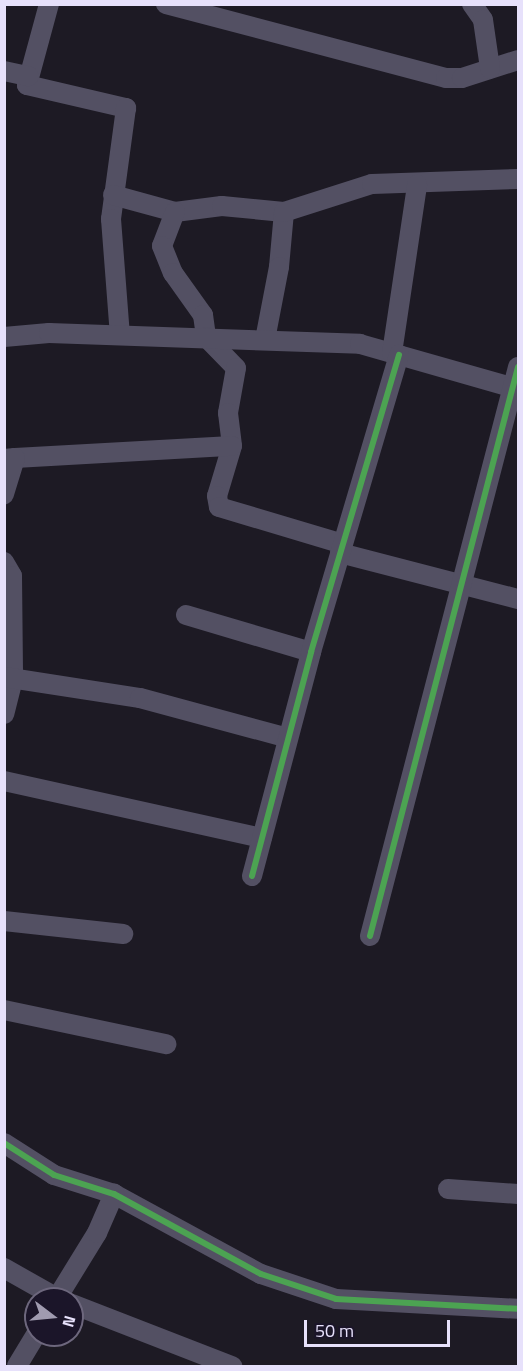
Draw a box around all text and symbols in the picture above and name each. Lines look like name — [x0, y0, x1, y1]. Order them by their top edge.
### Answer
north arrow — [24, 1287, 84, 1347]
scale bar — [307, 1308, 452, 1346]
text: N — [56, 1313, 82, 1330]
text: 50 m — [315, 1317, 354, 1344]

